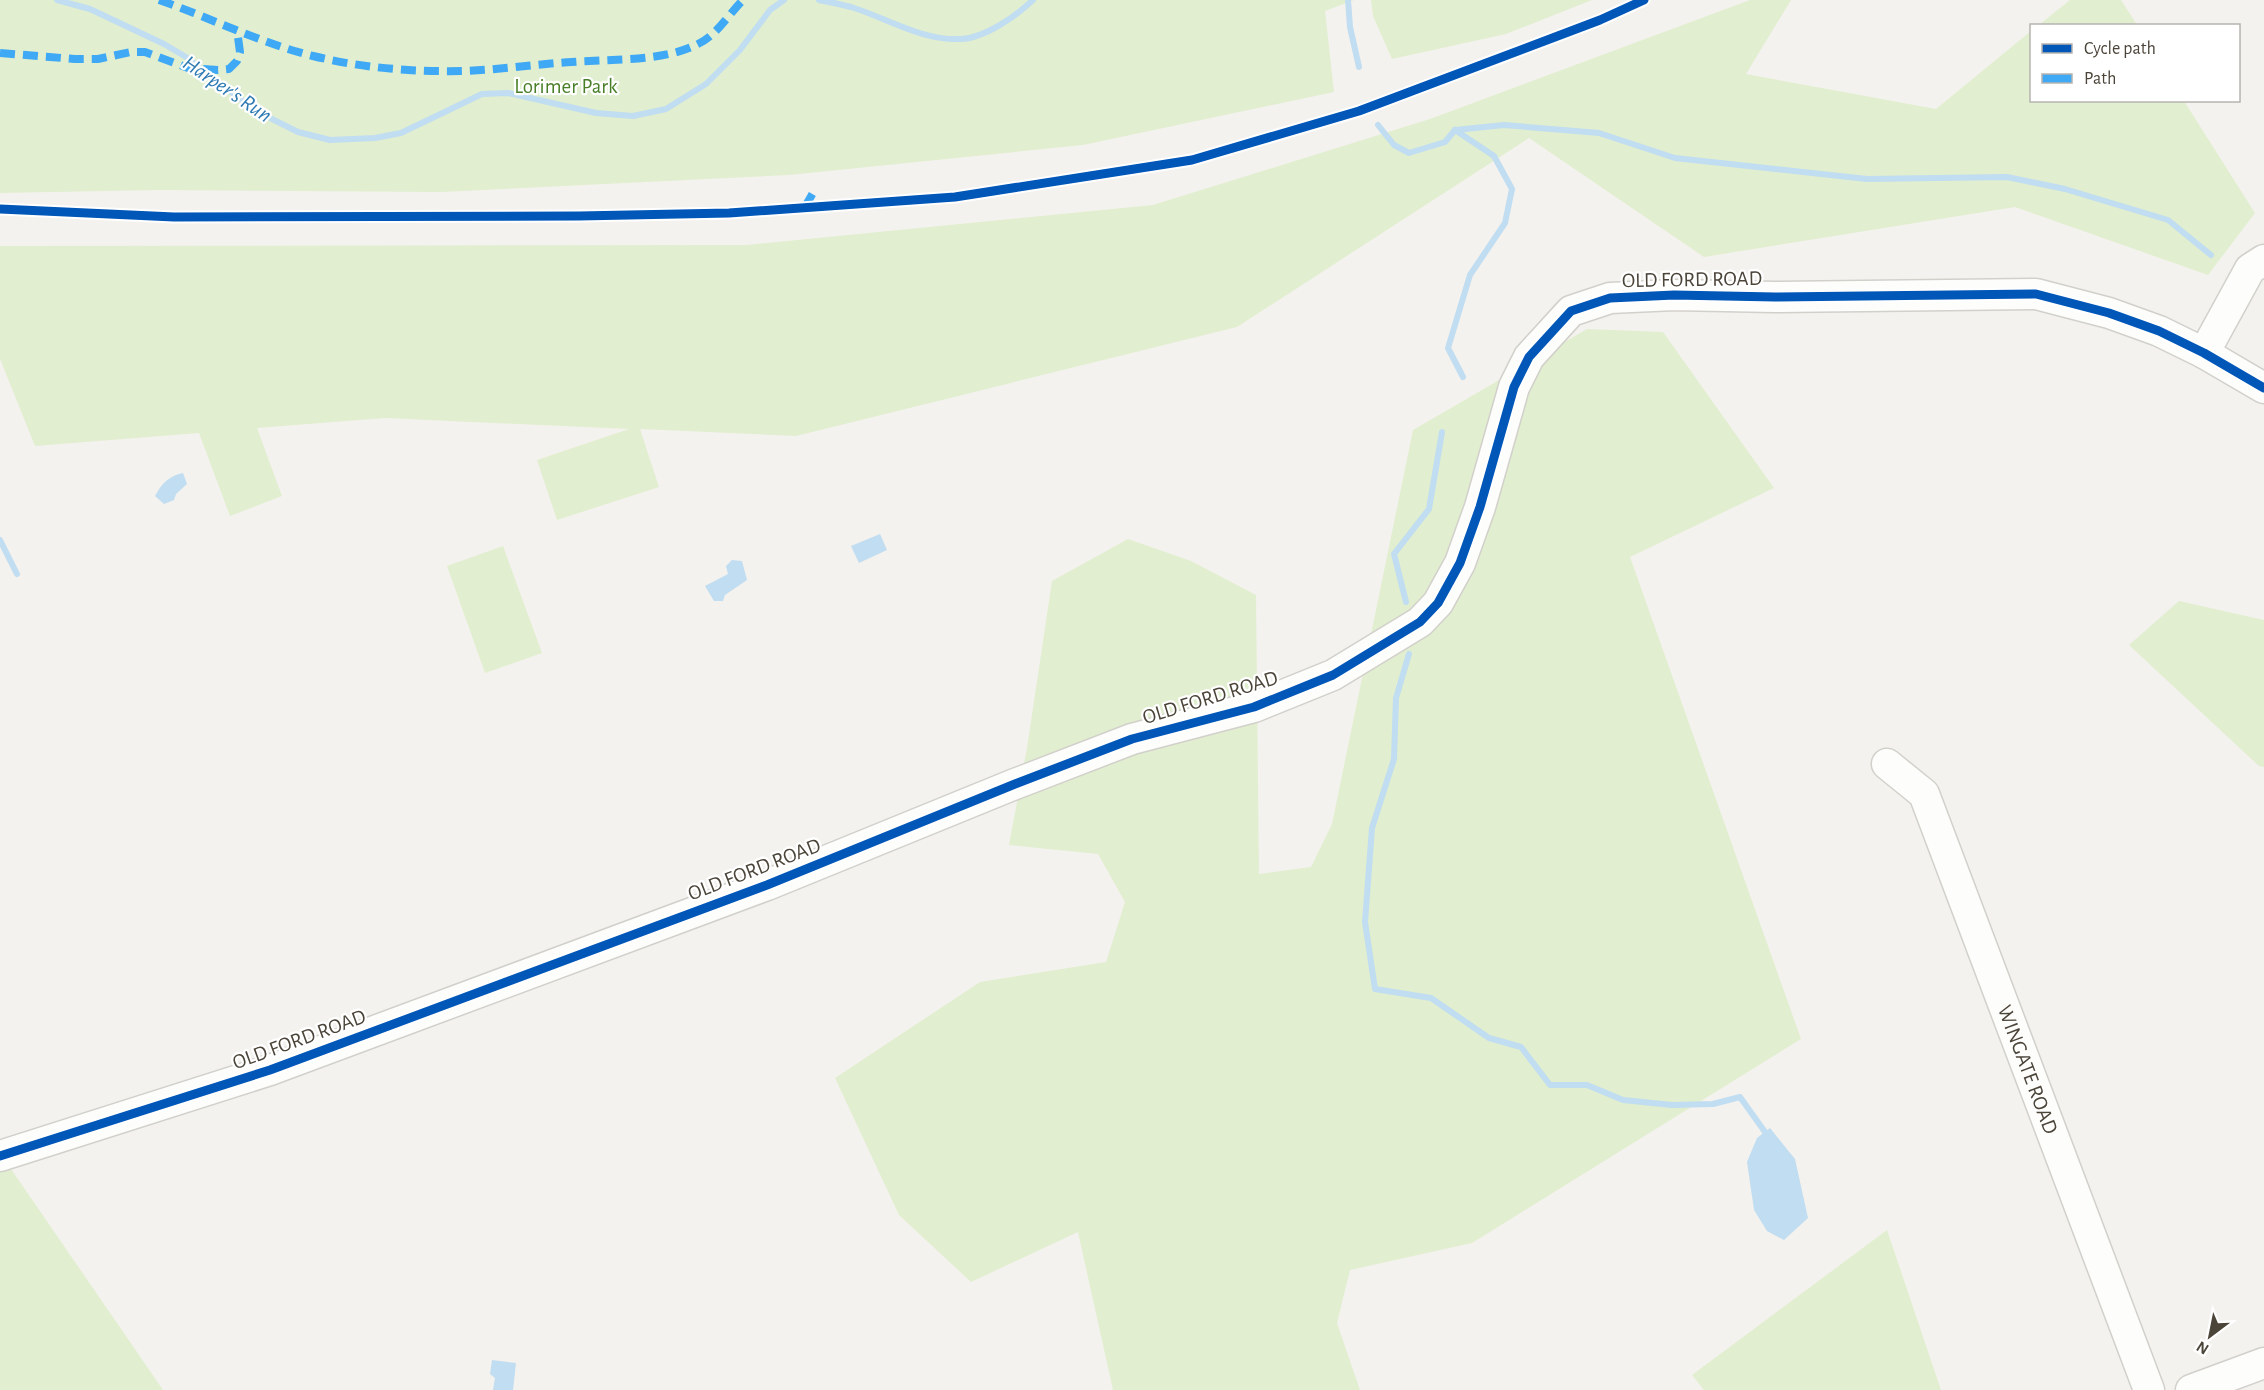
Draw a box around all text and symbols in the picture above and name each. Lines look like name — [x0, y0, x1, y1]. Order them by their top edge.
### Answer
legend — [2030, 24, 2240, 102]
text: Cycle path — [2084, 40, 2156, 58]
water label: Harper's Run — [179, 51, 276, 127]
text: Path — [2084, 70, 2116, 88]
park label: Lorimer Park — [514, 76, 618, 97]
street label: OLD FORD ROAD — [1622, 268, 1762, 291]
street label: OLD FORD ROAD — [1140, 667, 1280, 728]
street label: OLD FORD ROAD — [685, 835, 823, 904]
street label: WINGATE ROAD — [1994, 1002, 2061, 1137]
street label: OLD FORD ROAD — [230, 1006, 369, 1073]
north arrow — [2180, 1306, 2240, 1366]
text: N — [2194, 1338, 2212, 1358]

